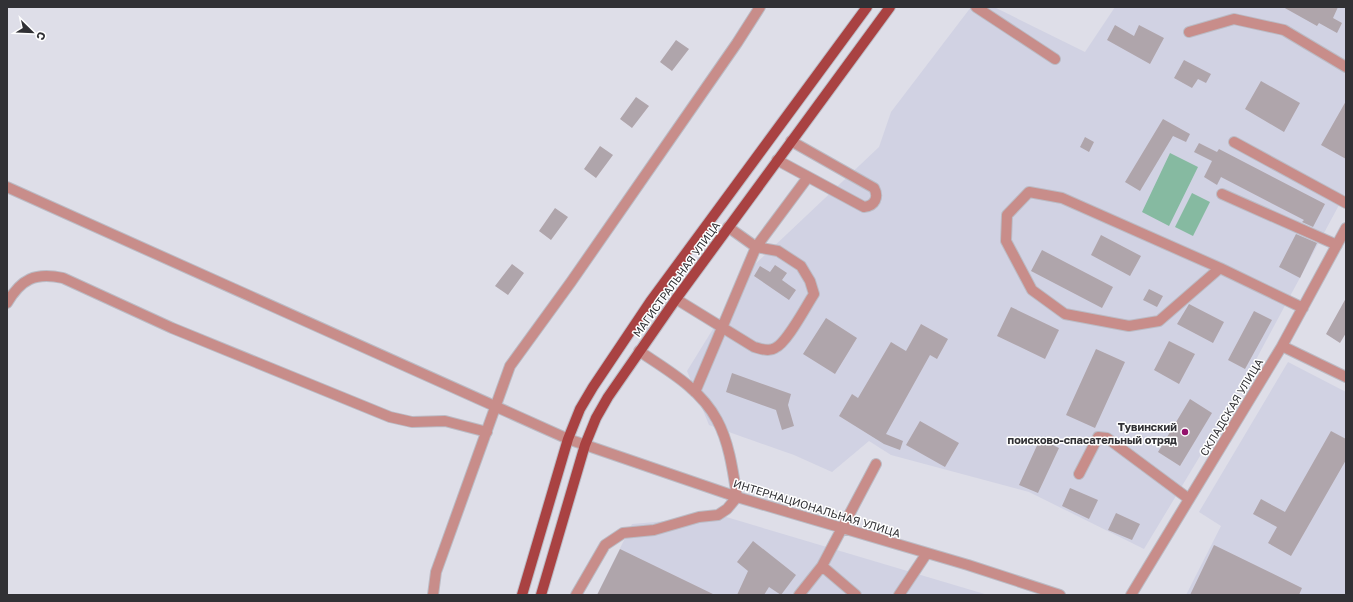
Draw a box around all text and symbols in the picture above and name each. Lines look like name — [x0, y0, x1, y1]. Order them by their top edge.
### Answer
north arrow — [12, 12, 52, 52]
text: С — [34, 30, 49, 42]
street label: МАГИСТРАЛЬНАЯ УЛИЦА — [630, 218, 723, 339]
street label: СКЛАДСКАЯ УЛИЦА — [1197, 356, 1265, 458]
place label: Тувинский поисково-спасательный отряд — [1008, 420, 1177, 446]
marker: Тувинский поисково-спасательный отряд — [1180, 427, 1190, 437]
street label: ИНТЕРНАЦИОНАЛЬНАЯ УЛИЦА — [732, 476, 903, 540]

